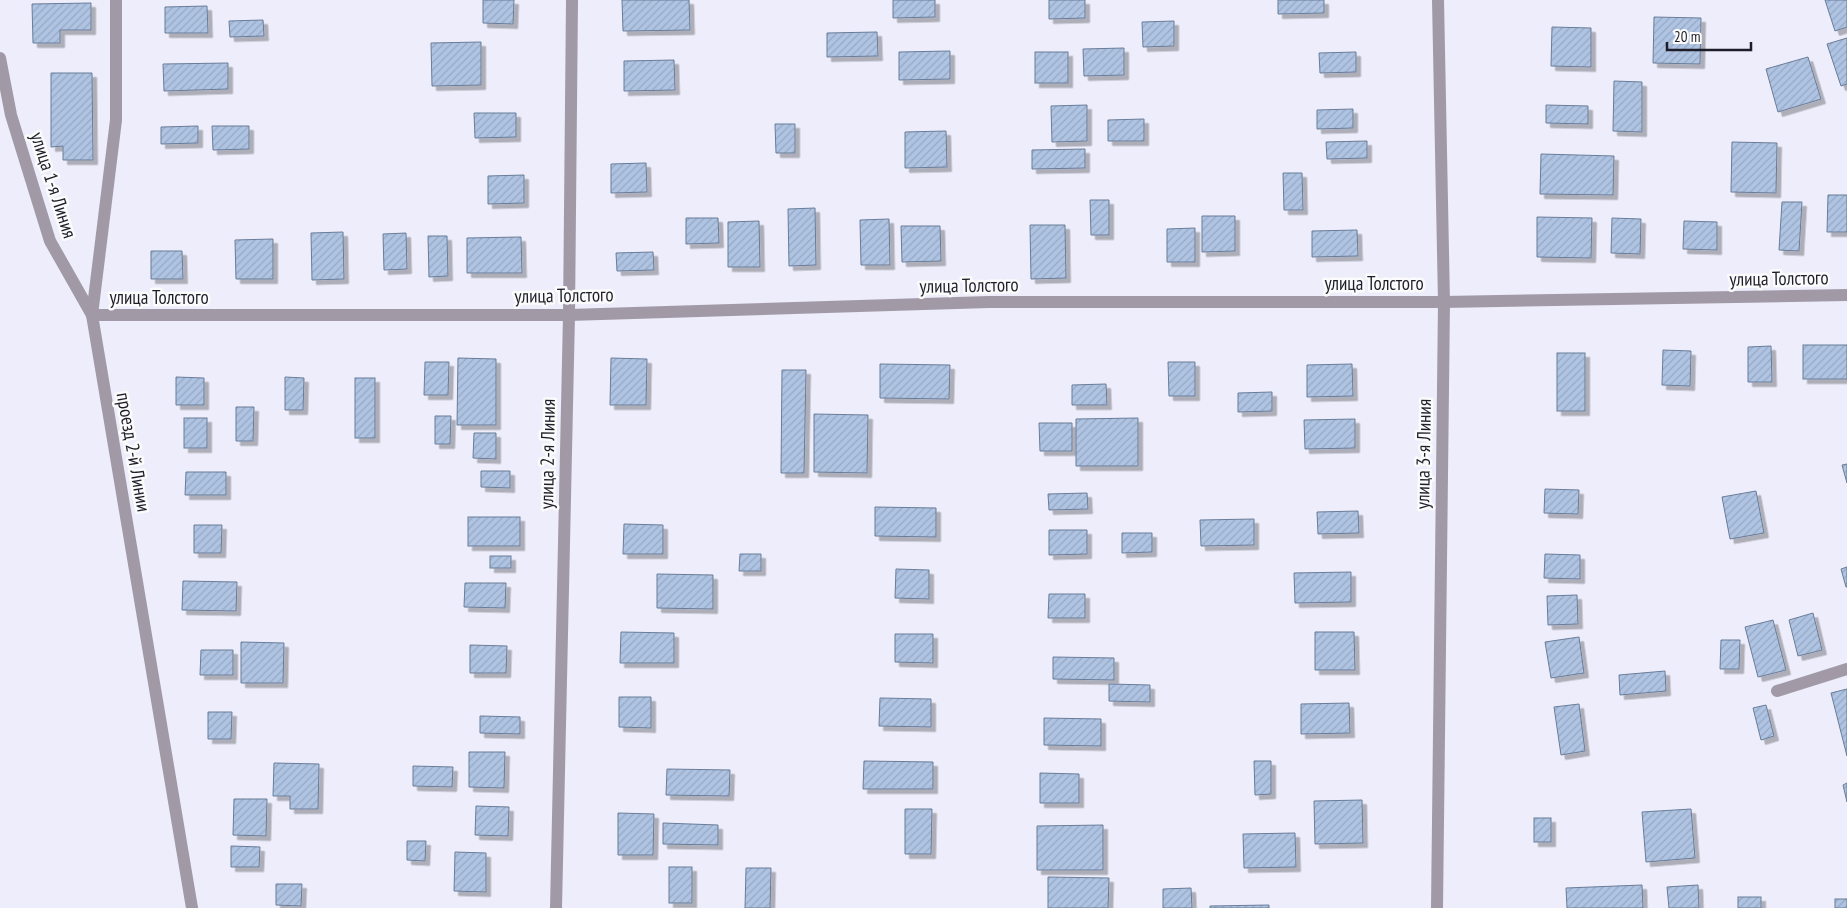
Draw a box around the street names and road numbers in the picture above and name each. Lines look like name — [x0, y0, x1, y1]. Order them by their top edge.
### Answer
street label: улица 1-я Линия — [26, 129, 82, 241]
street label: улица Толстого — [1729, 265, 1829, 291]
street label: улица Толстого — [1324, 271, 1424, 295]
street label: улица Толстого — [919, 272, 1019, 298]
street label: улица Толстого — [514, 282, 614, 308]
street label: улица Толстого — [109, 285, 209, 309]
street label: проезд 2-й Линии — [112, 390, 156, 514]
street label: улица 2-я Линия — [534, 399, 560, 509]
street label: улица 3-я Линия — [1410, 399, 1436, 509]

